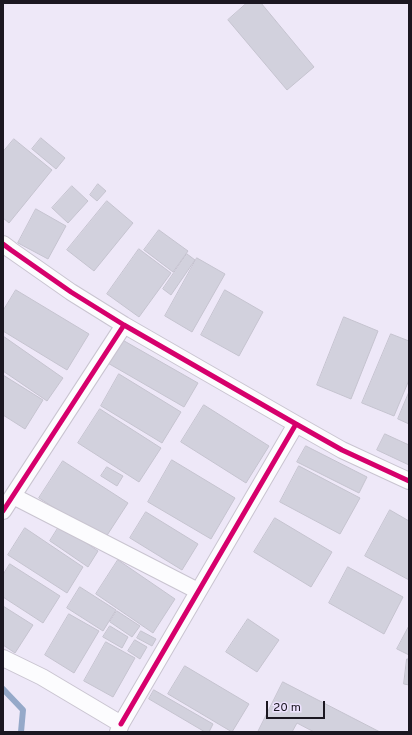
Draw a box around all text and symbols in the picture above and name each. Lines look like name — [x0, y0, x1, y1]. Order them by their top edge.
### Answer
scale bar — [268, 693, 327, 719]
text: 20 m — [273, 700, 301, 716]

